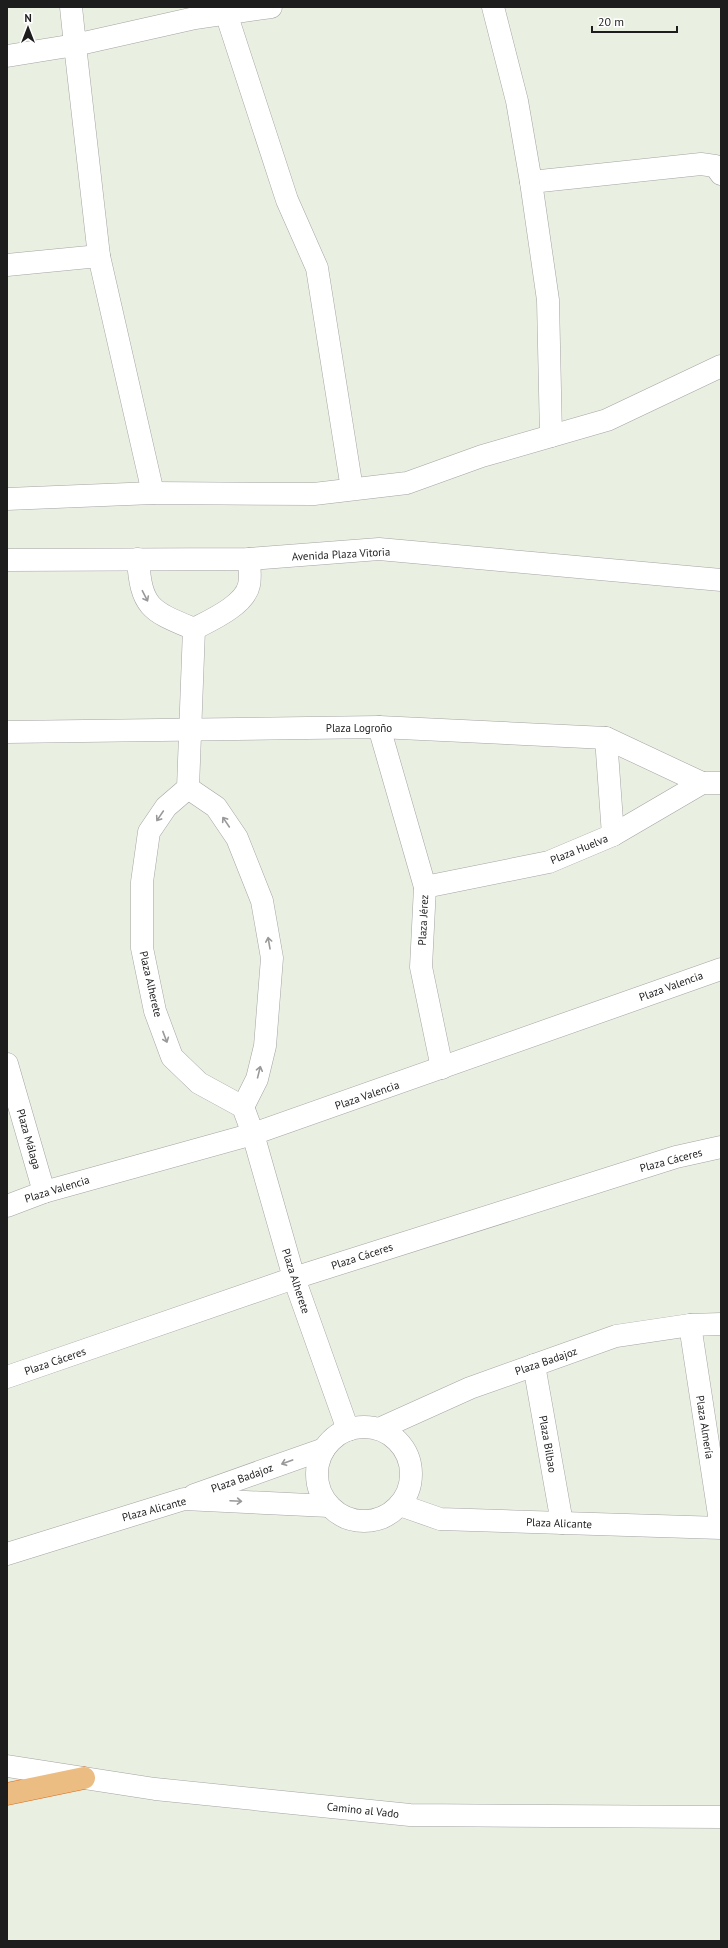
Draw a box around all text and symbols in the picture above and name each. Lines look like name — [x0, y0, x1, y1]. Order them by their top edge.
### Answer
north arrow — [8, 8, 48, 48]
scale bar — [592, 8, 677, 34]
text: N — [24, 11, 32, 25]
text: 20 m — [598, 14, 624, 29]
street label: Avenida Plaza Vitoria — [291, 544, 391, 564]
one-way arrow — [142, 590, 150, 602]
street label: Plaza Logroño — [326, 721, 392, 735]
one-way arrow — [156, 810, 164, 821]
one-way arrow — [222, 817, 230, 828]
street label: Plaza Huelva — [548, 831, 610, 867]
street label: Plaza Jérez — [415, 894, 431, 946]
one-way arrow — [265, 937, 273, 950]
street label: Plaza Alherete — [137, 950, 166, 1019]
street label: Plaza Valencia — [637, 968, 705, 1004]
one-way arrow — [161, 1030, 169, 1042]
one-way arrow — [256, 1066, 263, 1079]
street label: Plaza Valencia — [333, 1077, 401, 1113]
street label: Plaza Málaga — [14, 1107, 44, 1171]
street label: Plaza Cáceres — [638, 1145, 704, 1175]
street label: Plaza Valencia — [23, 1172, 91, 1206]
street label: Plaza Cáceres — [329, 1239, 395, 1273]
street label: Plaza Alherete — [279, 1247, 313, 1316]
street label: Plaza Cáceres — [22, 1344, 88, 1378]
street label: Plaza Badajoz — [513, 1344, 579, 1378]
street label: Plaza Almería — [693, 1394, 717, 1460]
street label: Plaza Bilbao — [536, 1414, 560, 1474]
one-way arrow — [281, 1459, 294, 1466]
street label: Plaza Badajoz — [209, 1460, 275, 1496]
street label: Plaza Alicante — [120, 1494, 188, 1524]
one-way arrow — [229, 1498, 242, 1505]
street label: Plaza Alicante — [526, 1515, 593, 1531]
street label: Camino al Vado — [326, 1799, 400, 1821]

